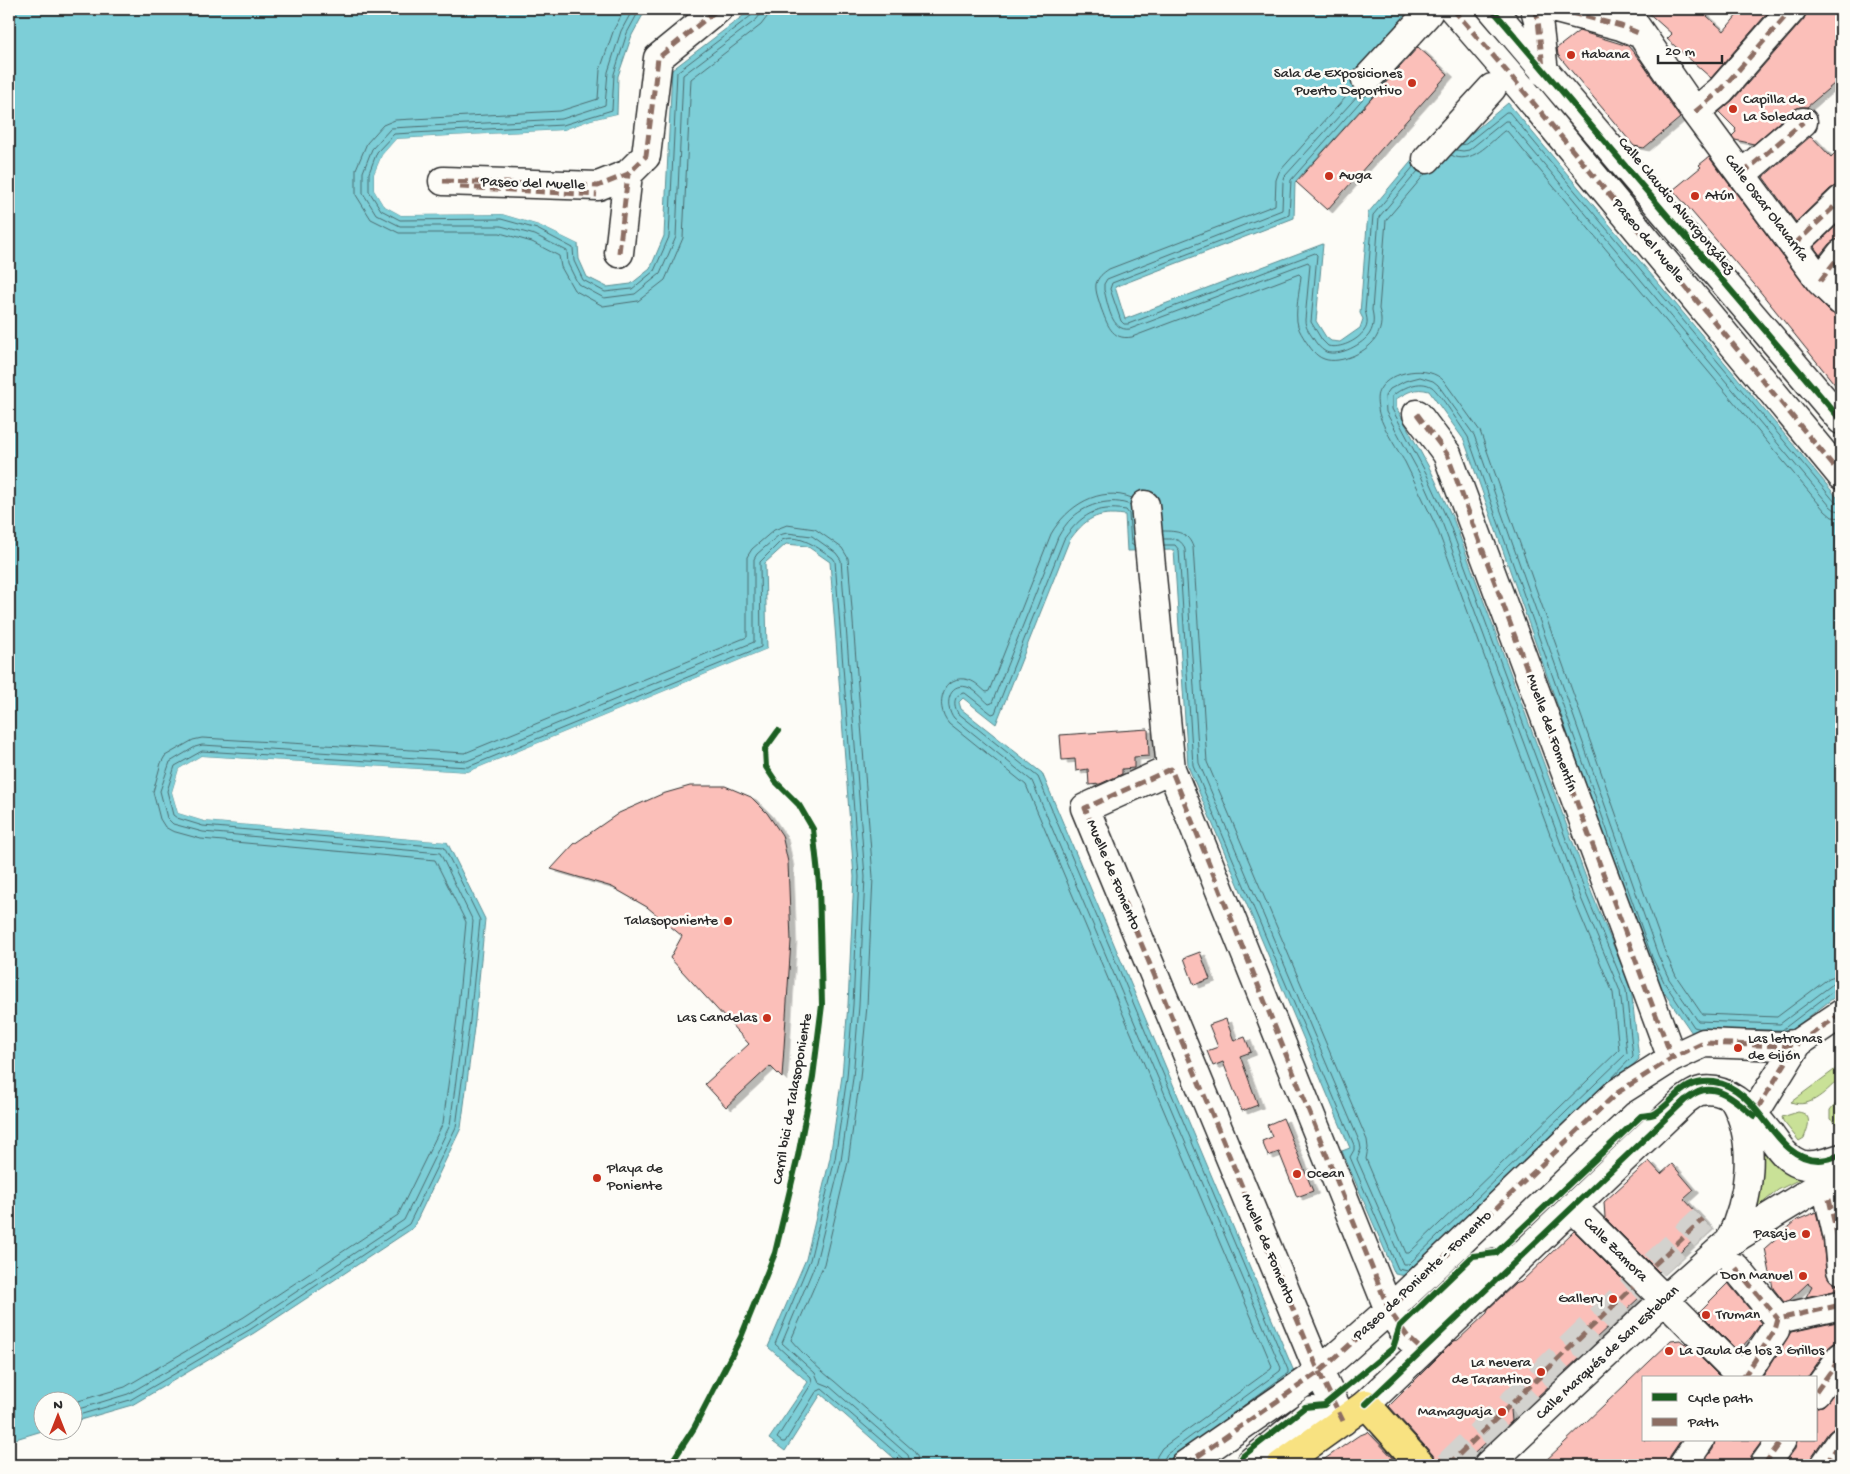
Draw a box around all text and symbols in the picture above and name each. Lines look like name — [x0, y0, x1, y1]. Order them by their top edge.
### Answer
scale bar — [1658, 32, 1721, 64]
text: 20 m — [1665, 43, 1695, 61]
place label: Habana — [1581, 46, 1630, 64]
marker: Habana — [1565, 49, 1577, 61]
place label: Sala de Exposiciones Puerto Deportivo — [1274, 65, 1402, 100]
marker: Sala de Exposiciones Puerto Deportivo — [1406, 77, 1418, 89]
place label: Capilla de La Soledad — [1743, 91, 1813, 126]
marker: Capilla de La Soledad — [1727, 103, 1739, 115]
street label: Calle Claudio Alvargonzález — [1614, 134, 1739, 278]
street label: Calle Oscar Olavarría — [1720, 151, 1812, 265]
place label: Auga — [1339, 167, 1372, 185]
marker: Auga — [1323, 170, 1335, 182]
street label: Paseo del Muelle — [480, 173, 586, 195]
place label: Atún — [1705, 187, 1734, 205]
marker: Atún — [1689, 190, 1701, 202]
street label: Paseo del Muelle — [1607, 195, 1689, 287]
street label: Muelle del Fomentín — [1521, 672, 1581, 794]
street label: Muelle de Fomento — [1082, 817, 1144, 933]
place label: Talasoponiente — [624, 912, 718, 930]
marker: Talasoponiente — [722, 915, 734, 927]
place label: Las Candelas — [677, 1009, 757, 1027]
marker: Las Candelas — [761, 1012, 773, 1024]
street label: Carril bici de Talasoponiente — [769, 1012, 817, 1186]
place label: Las letronas de Gijón — [1748, 1030, 1823, 1065]
marker: Las letronas de Gijón — [1732, 1042, 1744, 1054]
place label: Playa de Poniente — [606, 1160, 663, 1195]
place label: Ocean — [1307, 1165, 1344, 1183]
marker: Ocean — [1291, 1168, 1303, 1180]
marker: Playa de Poniente — [591, 1172, 603, 1184]
street label: Muelle de Fomento — [1237, 1191, 1299, 1307]
street label: Paseo de Poniente - Fomento — [1349, 1207, 1496, 1346]
street label: Calle Zamora — [1579, 1214, 1652, 1287]
place label: Pasaje — [1752, 1225, 1796, 1243]
marker: Pasaje — [1800, 1228, 1812, 1240]
place label: Don Manuel — [1720, 1267, 1793, 1285]
marker: Don Manuel — [1797, 1270, 1809, 1282]
street label: Calle Marqués de San Esteban — [1533, 1282, 1683, 1424]
place label: Gallery — [1558, 1290, 1604, 1308]
marker: Gallery — [1607, 1293, 1619, 1305]
place label: Truman — [1715, 1306, 1760, 1324]
marker: Truman — [1700, 1309, 1712, 1321]
place label: La Jaula de los 3 Grillos — [1679, 1342, 1825, 1360]
marker: La Jaula de los 3 Grillos — [1663, 1345, 1675, 1357]
place label: La nevera de Tarantino — [1452, 1354, 1532, 1389]
marker: La nevera de Tarantino — [1535, 1366, 1547, 1378]
legend — [1642, 1376, 1818, 1442]
text: Cycle path — [1688, 1390, 1753, 1408]
north arrow — [32, 1392, 82, 1442]
text: N — [53, 1397, 63, 1414]
place label: Mamaguaja — [1418, 1403, 1493, 1421]
marker: Mamaguaja — [1496, 1406, 1508, 1418]
text: Path — [1687, 1414, 1719, 1432]

